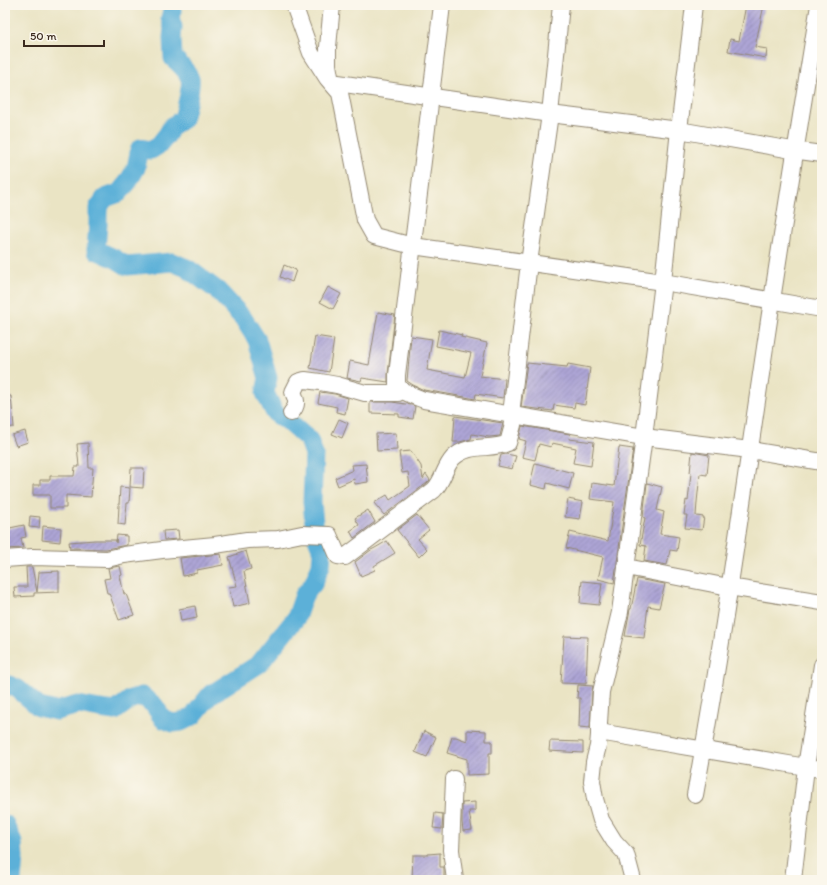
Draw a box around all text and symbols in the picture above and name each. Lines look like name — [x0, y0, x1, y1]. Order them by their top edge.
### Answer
scale bar — [24, 22, 104, 48]
text: 50 m — [30, 29, 56, 43]

